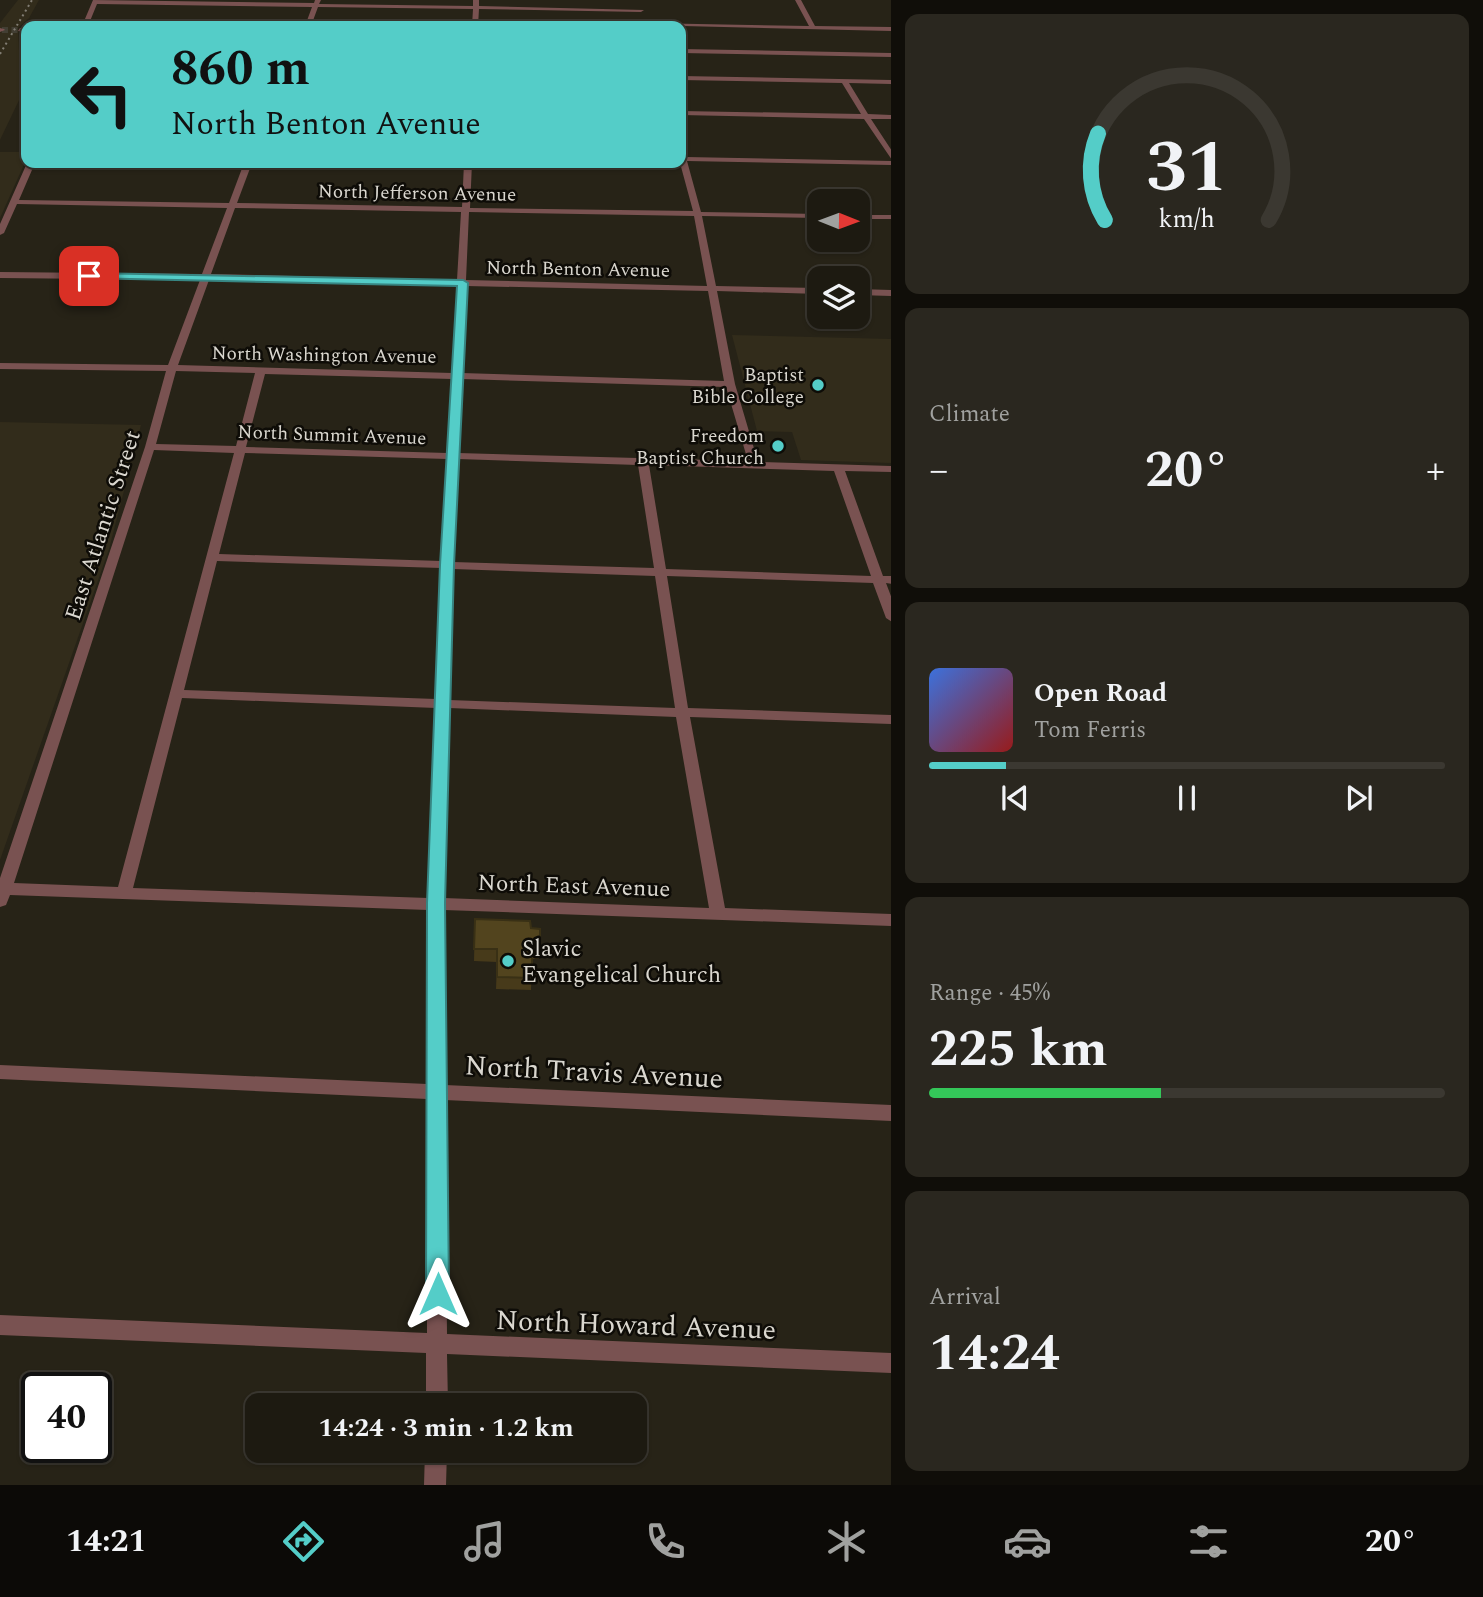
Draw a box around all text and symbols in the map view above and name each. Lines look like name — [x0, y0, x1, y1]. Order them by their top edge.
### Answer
text: 860 m — [171, 32, 310, 107]
icon: left — [56, 49, 147, 140]
text: North Benton Avenue — [171, 100, 481, 149]
text: 31 — [1146, 113, 1228, 224]
street label: North Jefferson Avenue — [317, 177, 516, 210]
north arrow — [807, 189, 870, 252]
map controls — [807, 189, 870, 329]
text: km/h — [1159, 201, 1215, 239]
pin — [59, 246, 119, 306]
street label: North Benton Avenue — [486, 253, 670, 286]
icon: arrive — [70, 257, 108, 295]
button: layers — [807, 266, 870, 329]
street label: North Washington Avenue — [211, 339, 437, 372]
place label: Baptist Bible College — [692, 361, 804, 412]
marker: Baptist Bible College — [810, 377, 826, 393]
text: Climate — [929, 397, 1010, 432]
street label: North Summit Avenue — [237, 418, 427, 453]
place label: Freedom Baptist Church — [636, 422, 764, 473]
street label: East Atlantic Street — [56, 426, 151, 625]
text: 20° — [1145, 431, 1229, 510]
marker: Freedom Baptist Church — [770, 438, 786, 454]
text: − — [929, 442, 948, 500]
text: + — [1426, 442, 1445, 500]
text: Open Road — [1034, 673, 1167, 713]
text: Tom Ferris — [1034, 713, 1146, 748]
icon: previous — [996, 779, 1034, 817]
icon: pause — [1168, 779, 1206, 817]
icon: next — [1340, 779, 1378, 817]
street label: North East Avenue — [477, 866, 671, 907]
place label: Slavic Evangelical Church — [522, 932, 721, 993]
marker: Slavic Evangelical Church — [500, 953, 516, 969]
text: Range · 45% — [929, 976, 1050, 1011]
text: 225 km — [929, 1010, 1108, 1089]
street label: North Travis Avenue — [464, 1044, 724, 1101]
position arrow — [401, 1257, 475, 1331]
text: Arrival — [929, 1280, 1001, 1315]
street label: North Howard Avenue — [495, 1299, 777, 1352]
text: 14:24 — [929, 1314, 1060, 1393]
speed limit sign: 40 — [21, 1372, 112, 1463]
text: 14:24 · 3 min · 1.2 km — [318, 1408, 574, 1448]
text: 14:21 — [66, 1517, 146, 1566]
icon: directions — [279, 1517, 328, 1566]
icon: music — [460, 1517, 509, 1566]
icon: phone — [641, 1517, 690, 1566]
icon: climate — [822, 1517, 871, 1566]
icon: car — [1003, 1517, 1052, 1566]
icon: filters — [1184, 1517, 1233, 1566]
text: 20° — [1365, 1517, 1417, 1566]

